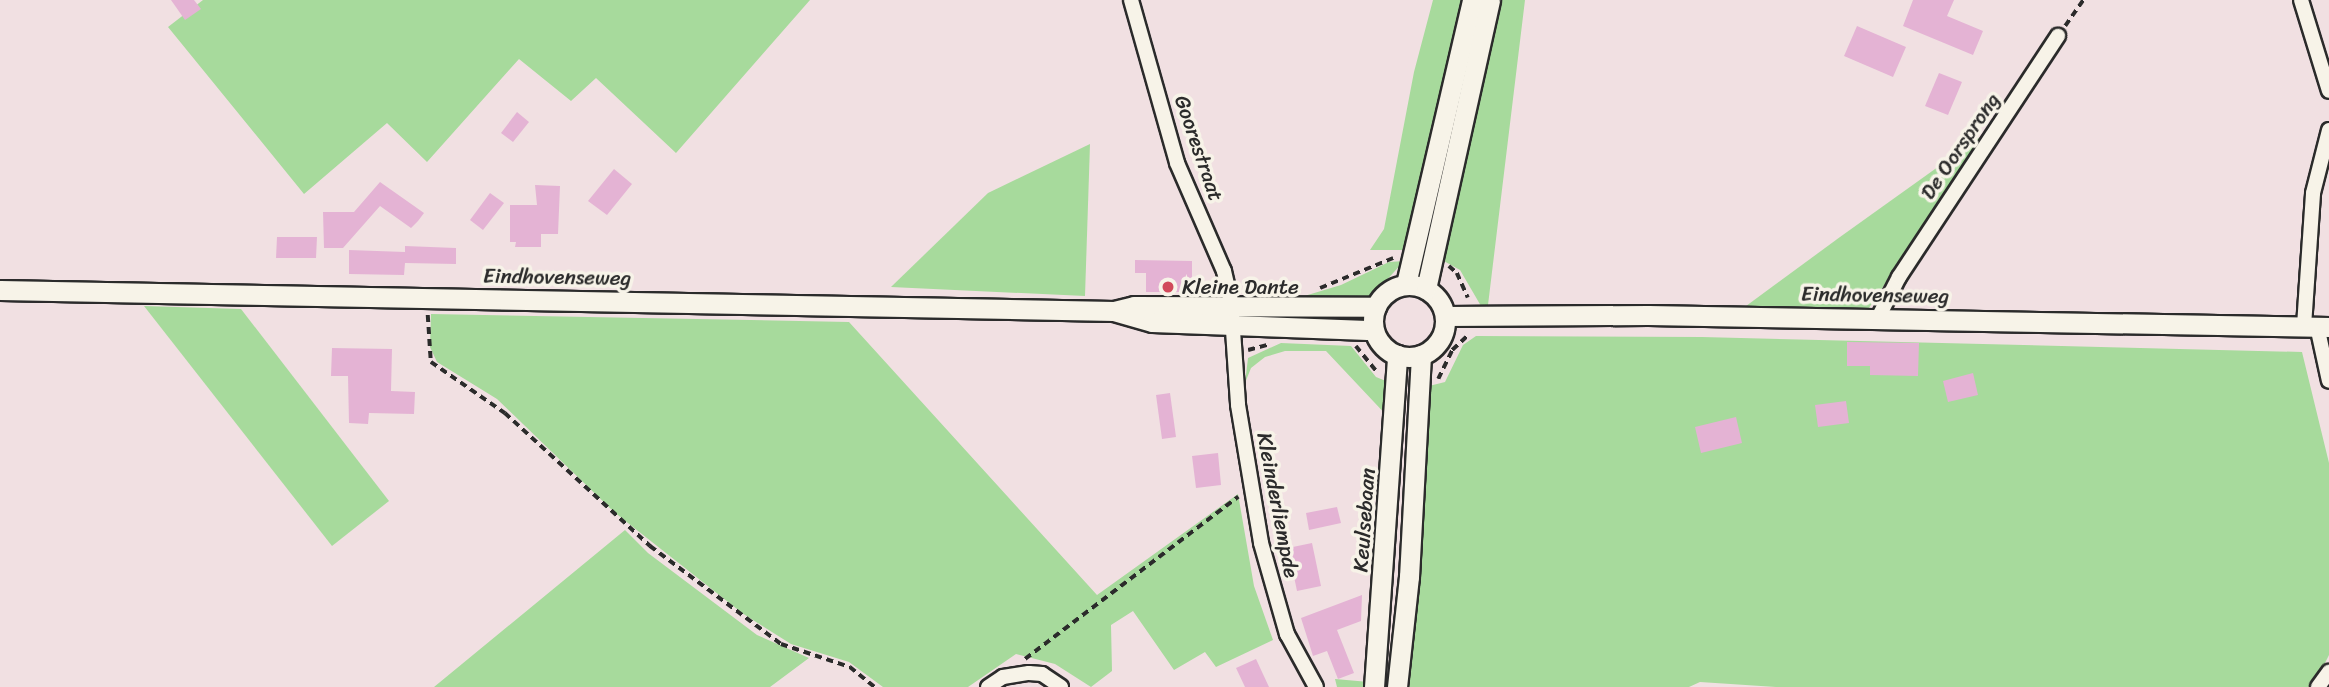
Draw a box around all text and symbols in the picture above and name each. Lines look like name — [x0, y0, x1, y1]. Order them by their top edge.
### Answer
street label: De Oorsprong — [1915, 88, 2005, 204]
street label: Goorestraat — [1169, 92, 1229, 204]
street label: Eindhovenseweg — [483, 263, 631, 291]
place label: Kleine Dante — [1182, 274, 1299, 300]
marker: Kleine Dante — [1160, 279, 1176, 295]
street label: Eindhovenseweg — [1801, 281, 1949, 309]
street label: Kleinderliempde — [1252, 430, 1304, 580]
street label: Keulsebaan — [1348, 467, 1380, 573]

